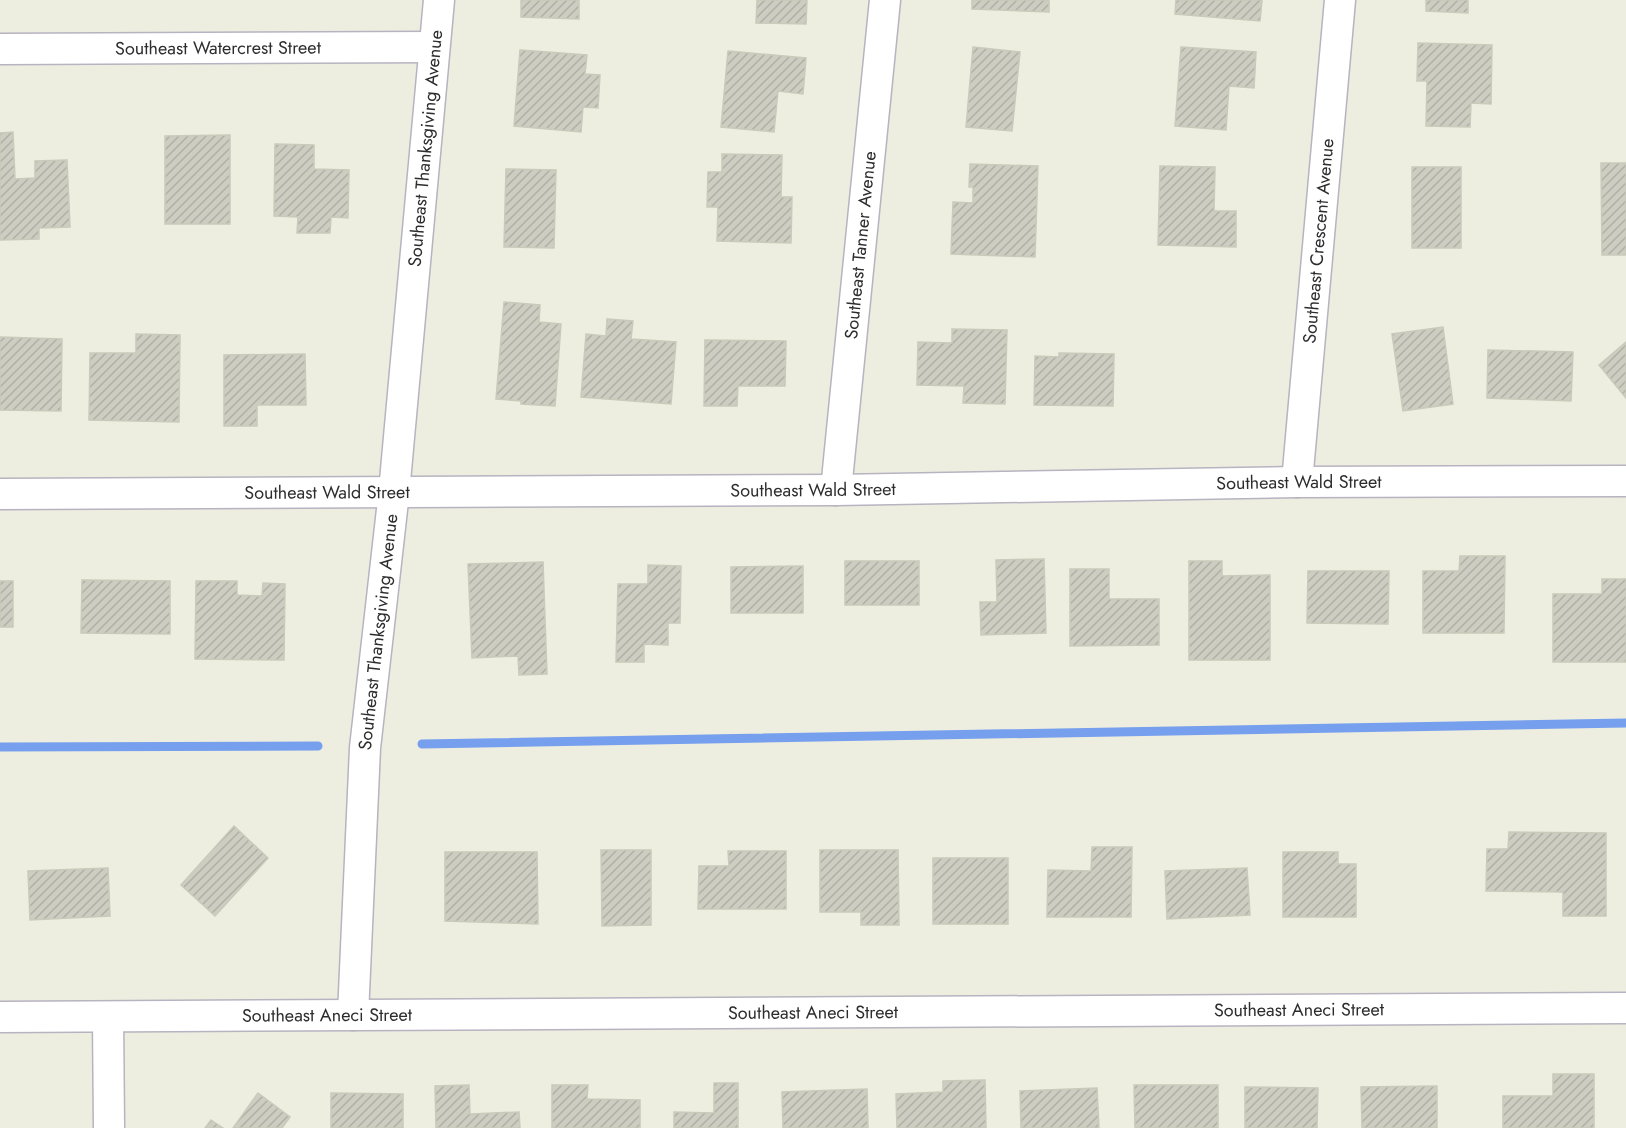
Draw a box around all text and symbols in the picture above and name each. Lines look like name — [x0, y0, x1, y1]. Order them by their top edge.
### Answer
street label: Southeast Thanksgiving Avenue — [402, 29, 449, 268]
street label: Southeast Watercrest Street — [115, 35, 322, 61]
street label: Southeast Crescent Avenue — [1296, 137, 1341, 345]
street label: Southeast Tanner Avenue — [838, 150, 883, 341]
street label: Southeast Wald Street — [1216, 469, 1382, 496]
street label: Southeast Wald Street — [730, 476, 897, 504]
street label: Southeast Wald Street — [244, 479, 410, 506]
street label: Southeast Thanksgiving Avenue — [352, 512, 404, 752]
street label: Southeast Aneci Street — [1214, 996, 1385, 1023]
street label: Southeast Aneci Street — [728, 999, 899, 1026]
street label: Southeast Aneci Street — [242, 1002, 413, 1029]

